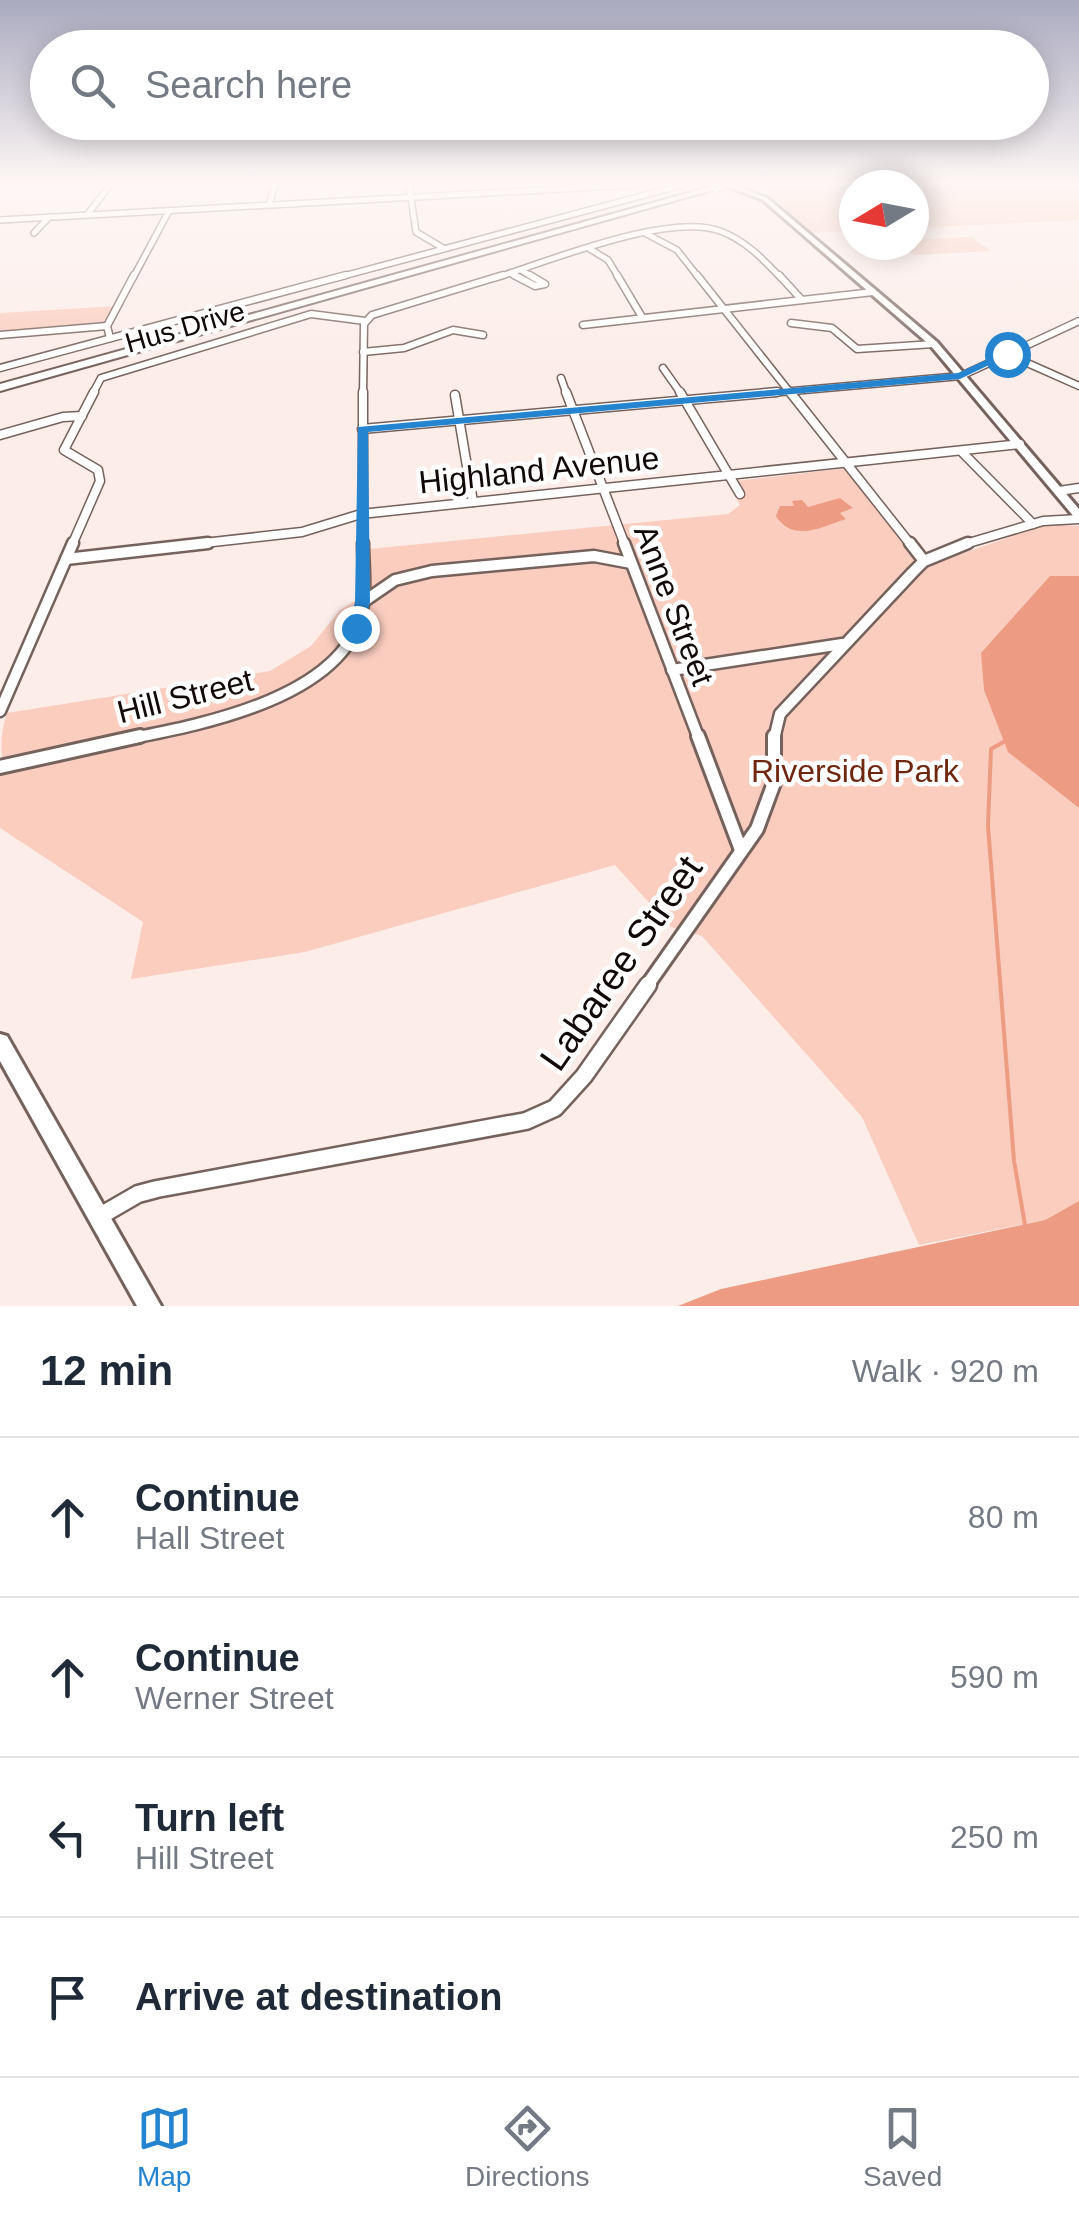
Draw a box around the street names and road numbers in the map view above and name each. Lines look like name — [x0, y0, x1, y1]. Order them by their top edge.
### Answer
street label: Hus Drive — [122, 295, 248, 359]
street label: Highland Avenue — [417, 439, 661, 501]
street label: Anne Street — [627, 520, 721, 690]
street label: Hill Street — [113, 662, 257, 730]
street label: Labaree Street — [532, 848, 711, 1078]

